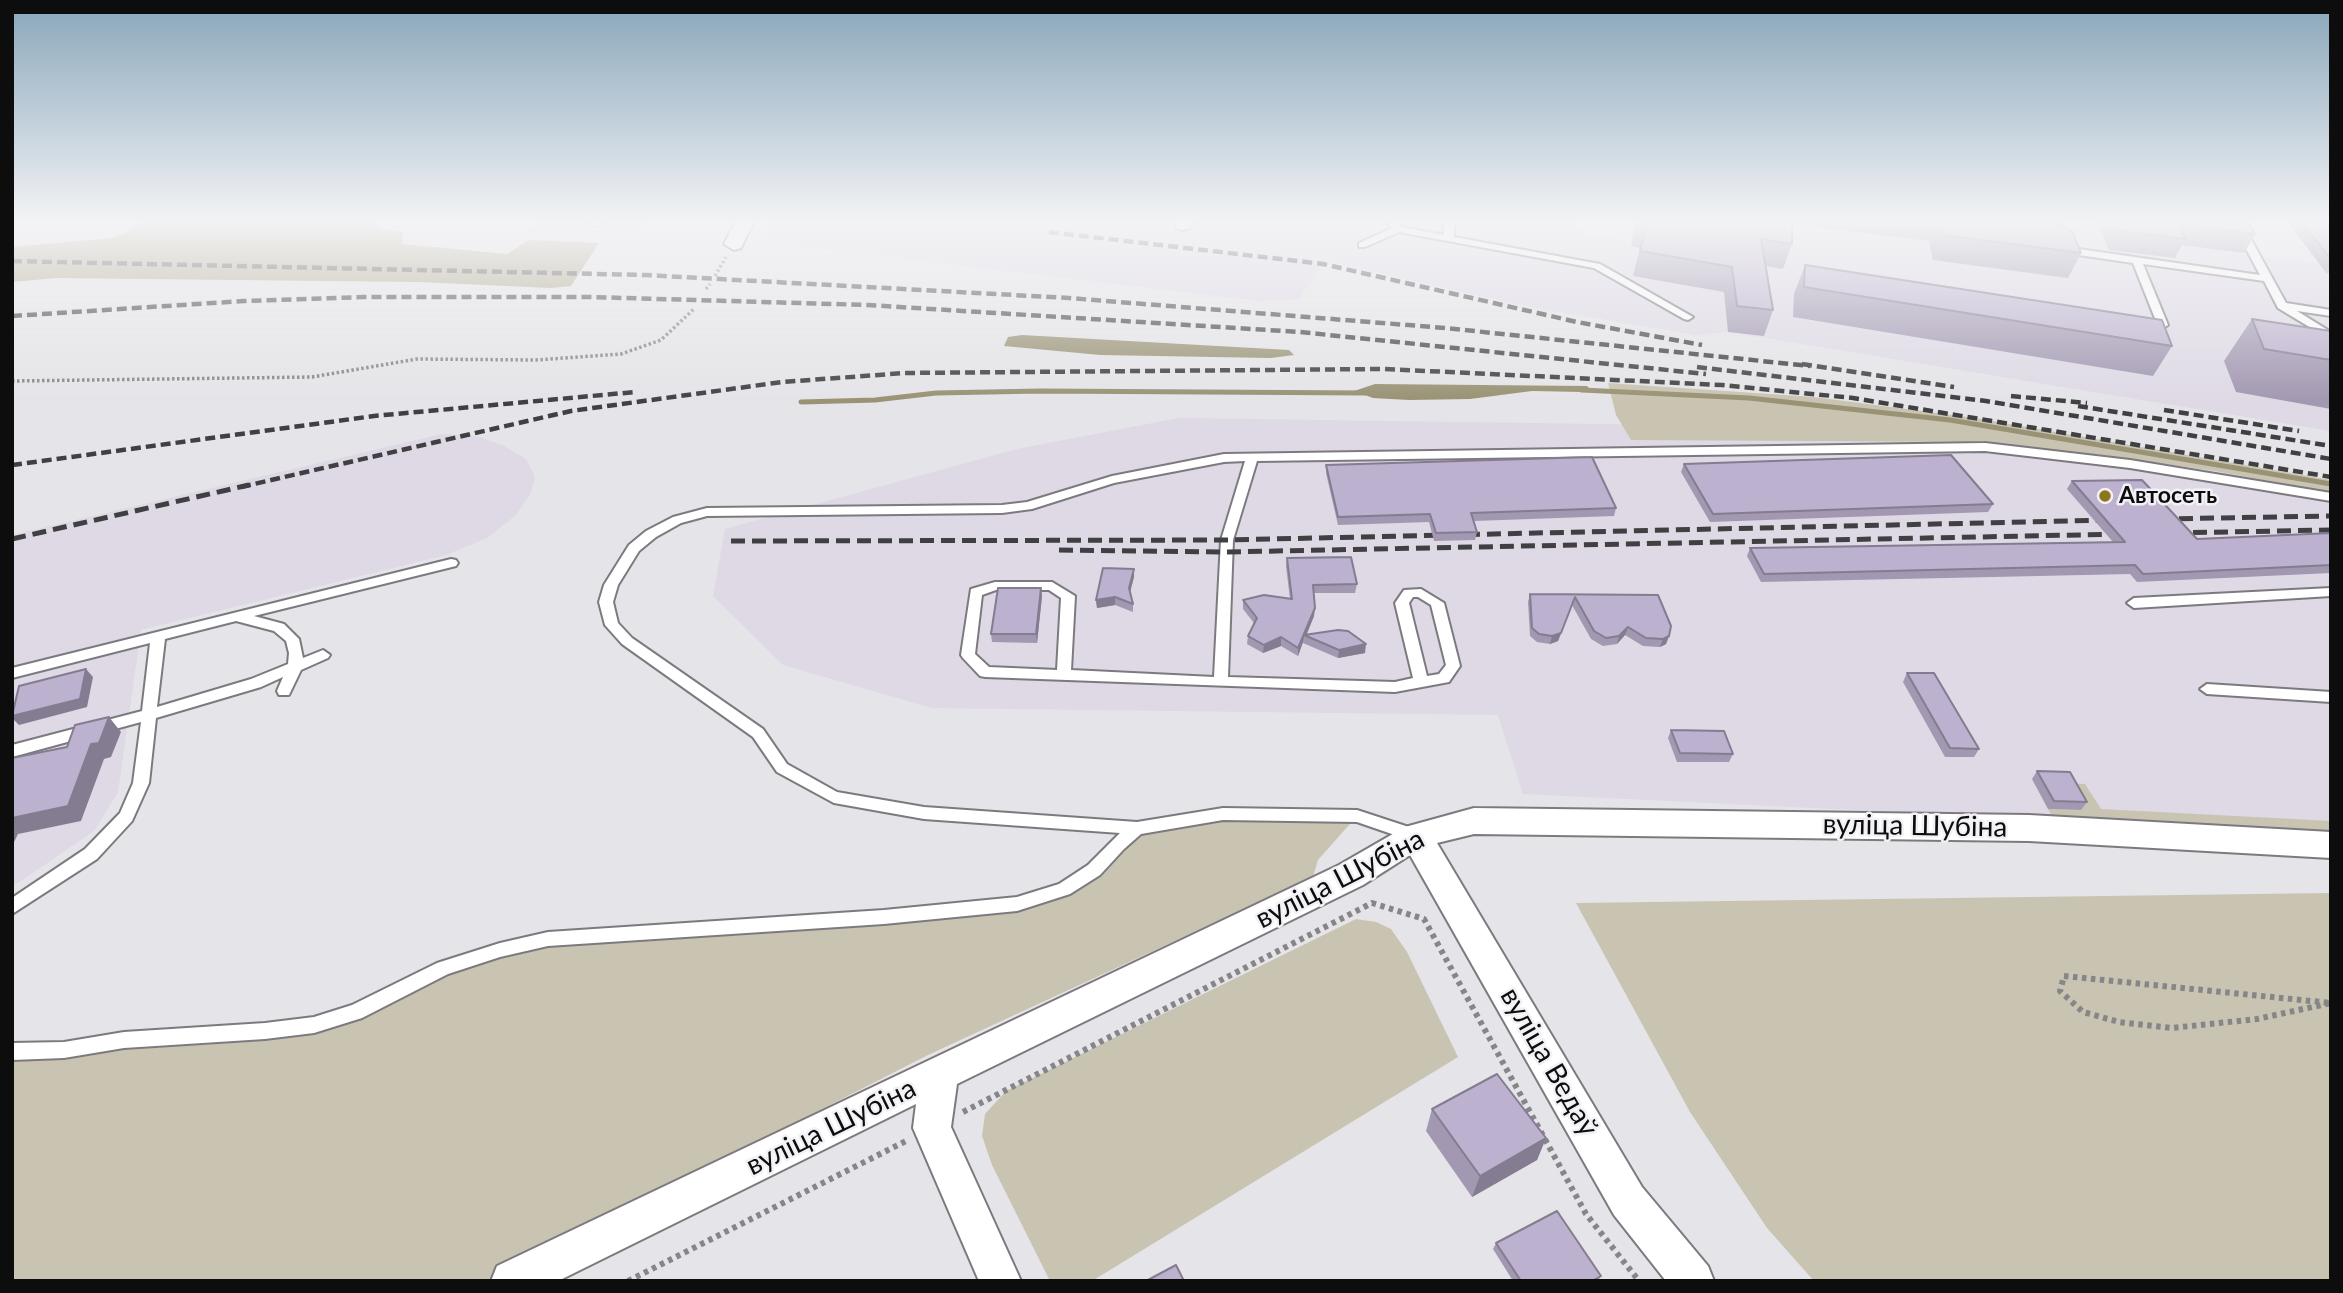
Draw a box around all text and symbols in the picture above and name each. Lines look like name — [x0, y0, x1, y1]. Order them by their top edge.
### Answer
place label: Автосеть — [2119, 482, 2217, 510]
marker: Автосеть — [2097, 488, 2113, 504]
street label: вуліца Шубіна — [1822, 808, 2008, 844]
street label: вуліца Шубіна — [1250, 822, 1430, 936]
street label: вуліца Ведаў — [1493, 982, 1605, 1142]
street label: вуліца Шубіна — [741, 1071, 921, 1183]

